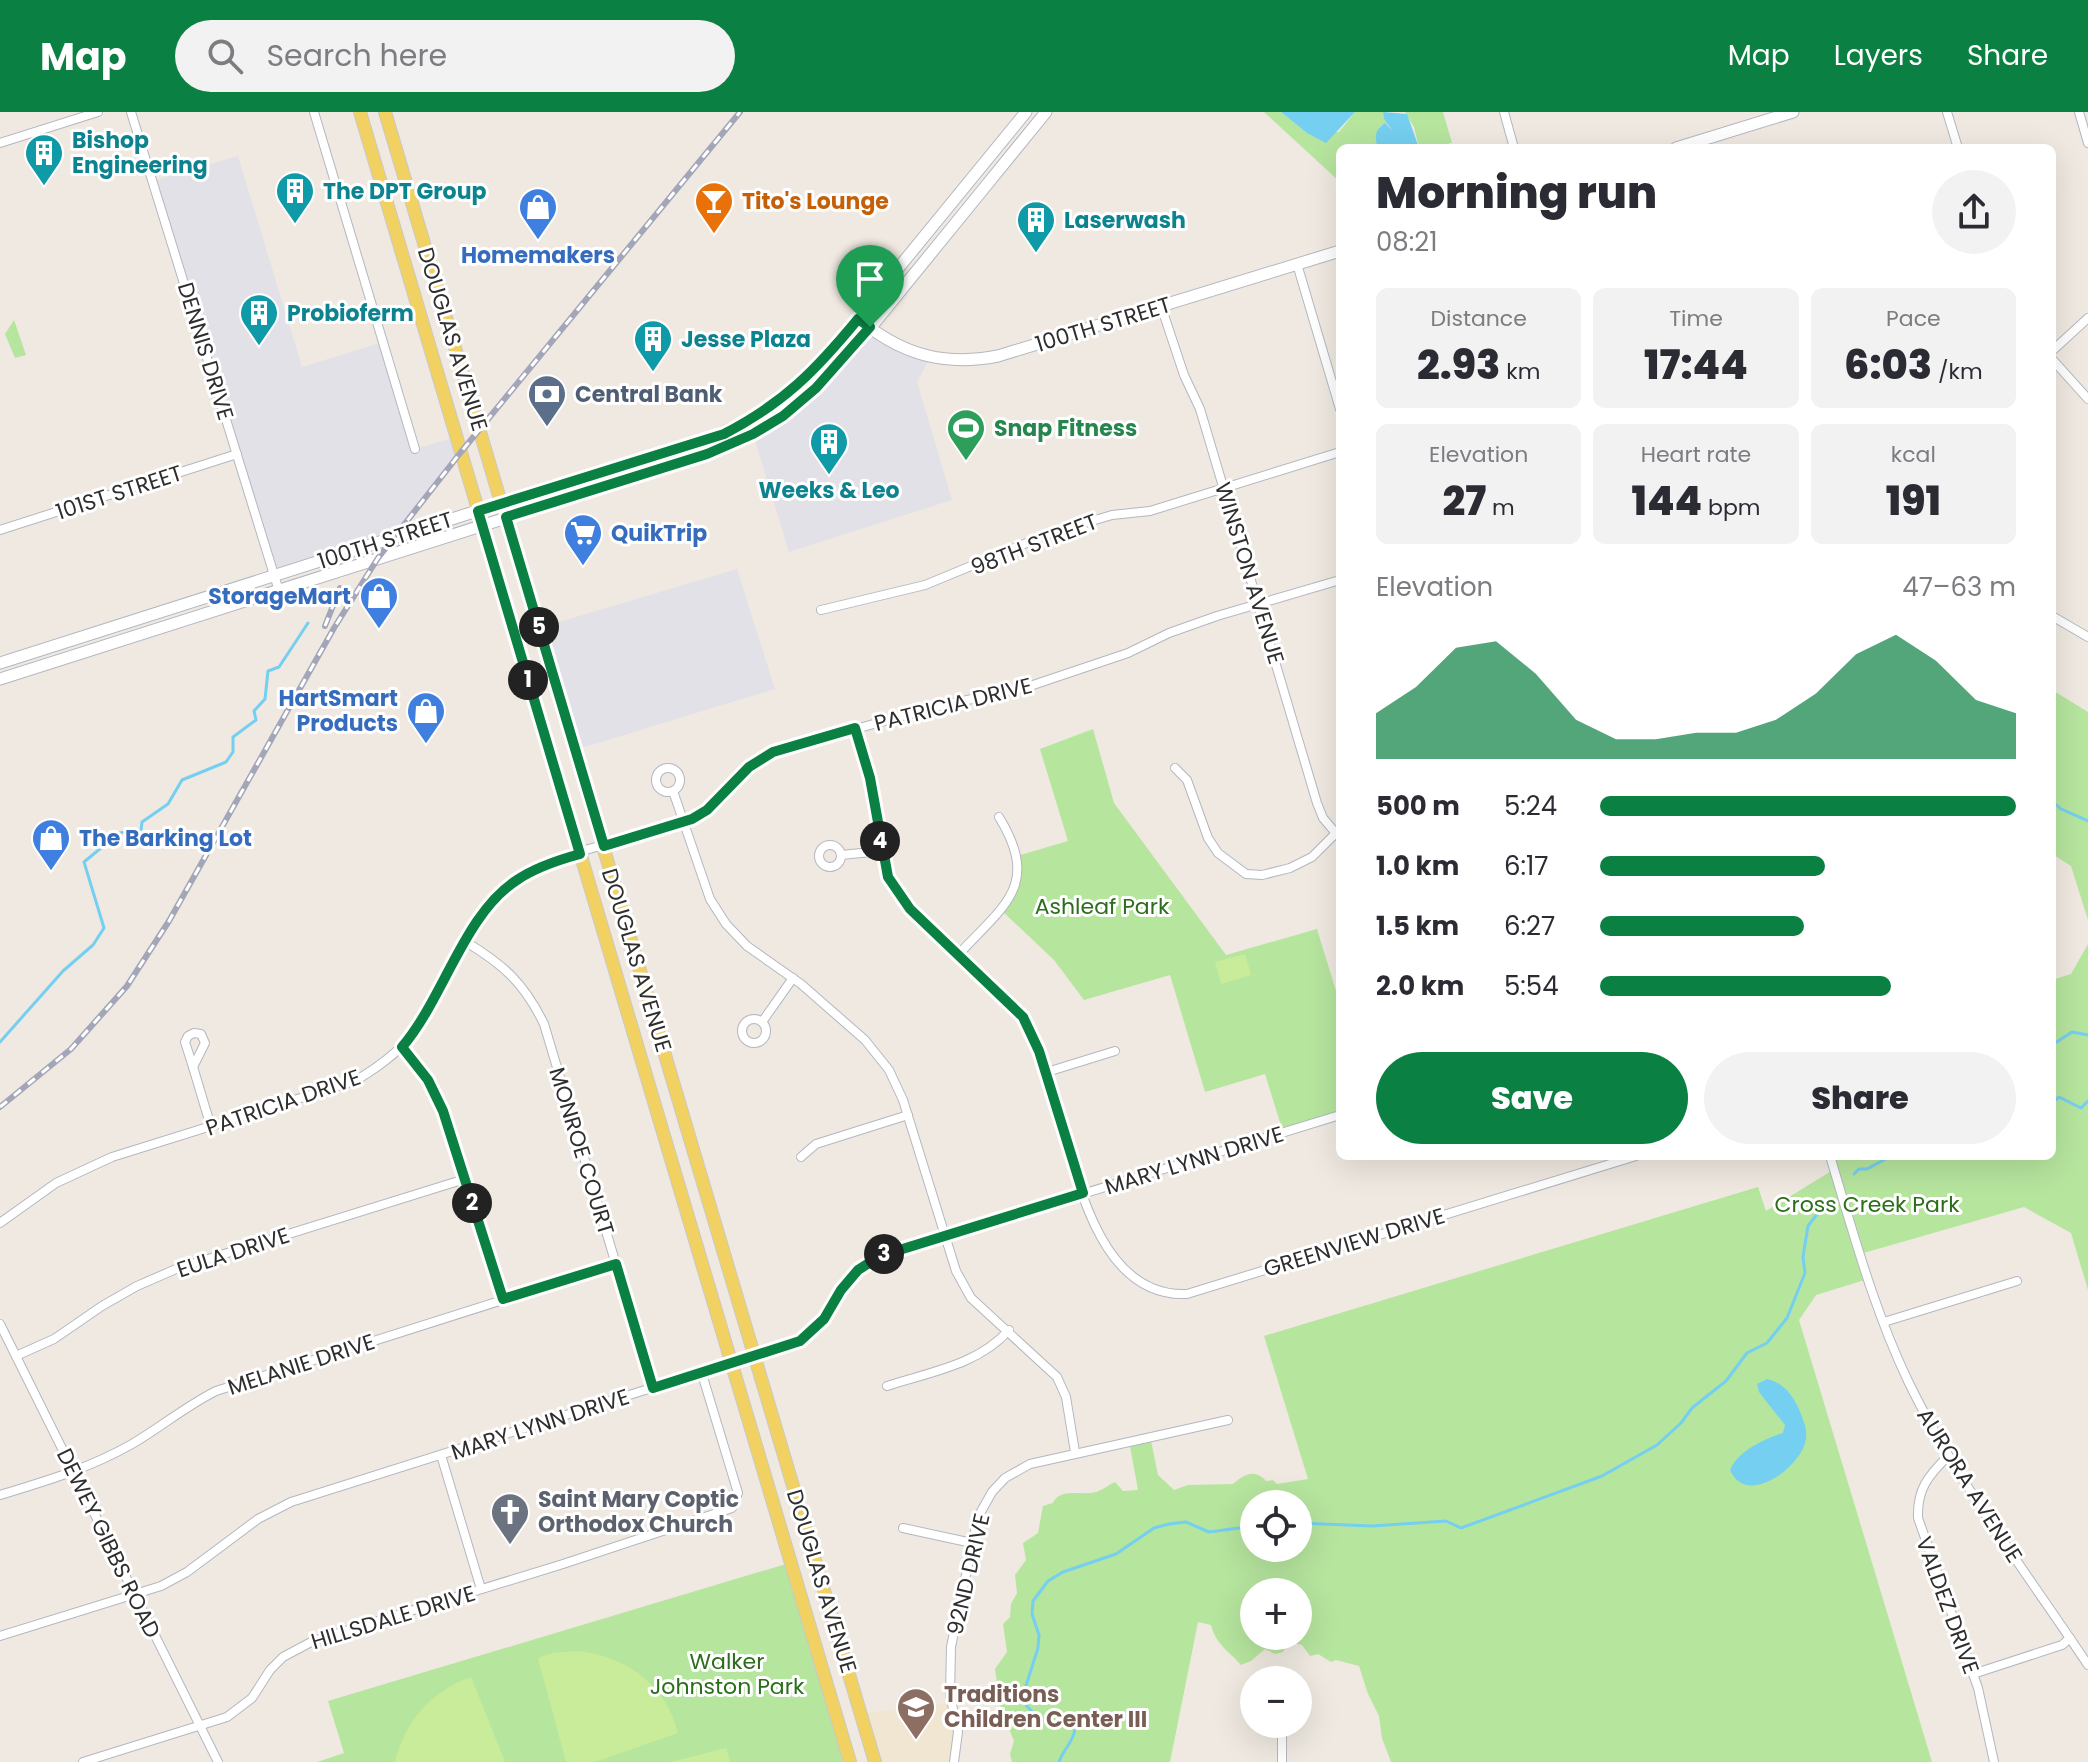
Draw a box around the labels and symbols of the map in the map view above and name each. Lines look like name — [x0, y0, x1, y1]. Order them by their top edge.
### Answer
place label: Bishop Engineering — [72, 125, 208, 181]
building icon: Bishop Engineering — [23, 132, 65, 187]
building icon: The DPT Group — [274, 170, 316, 225]
place label: The DPT Group — [323, 176, 486, 207]
bar icon: Tito's Lounge — [693, 180, 735, 235]
shop icon: Homemakers — [517, 186, 559, 241]
place label: Tito's Lounge — [742, 186, 889, 217]
building icon: Laserwash — [1015, 199, 1057, 254]
place label: Laserwash — [1064, 205, 1186, 236]
place label: Homemakers — [461, 240, 615, 271]
street label: DOUGLAS AVENUE — [410, 244, 495, 435]
pin — [836, 245, 904, 327]
street label: DENNIS DRIVE — [170, 278, 241, 424]
street label: 100TH STREET — [1032, 289, 1175, 360]
building icon: Probioferm — [238, 292, 280, 347]
place label: Probioferm — [287, 298, 414, 329]
building icon: Jesse Plaza — [632, 318, 674, 373]
place label: Jesse Plaza — [681, 324, 811, 355]
bank icon: Central Bank — [526, 373, 568, 428]
place label: Central Bank — [575, 379, 723, 410]
sports icon: Snap Fitness — [945, 407, 987, 462]
place label: Snap Fitness — [994, 413, 1137, 444]
building icon: Weeks & Leo — [808, 421, 850, 476]
street label: 101ST STREET — [52, 457, 186, 527]
place label: Weeks & Leo — [758, 475, 900, 506]
street label: WINSTON AVENUE — [1207, 479, 1292, 668]
street label: 100TH STREET — [314, 504, 457, 577]
street label: 98TH STREET — [966, 506, 1102, 583]
supermarket icon: QuikTrip — [562, 512, 604, 567]
place label: QuikTrip — [611, 518, 707, 549]
shop icon: StorageMart — [358, 575, 400, 630]
place label: StorageMart — [208, 581, 351, 612]
pin: 5 — [519, 607, 559, 647]
pin: 1 — [508, 660, 548, 700]
street label: PATRICIA DRIVE — [871, 670, 1035, 739]
place label: HartSmart Products — [279, 683, 398, 739]
shop icon: HartSmart Products — [405, 690, 447, 745]
shop icon: The Barking Lot — [30, 817, 72, 872]
pin: 4 — [860, 821, 900, 861]
place label: The Barking Lot — [79, 823, 252, 854]
street label: DOUGLAS AVENUE — [594, 865, 679, 1056]
park label: Ashleaf Park — [1035, 891, 1170, 922]
street label: PATRICIA DRIVE — [202, 1061, 365, 1143]
street label: MONROE COURT — [541, 1063, 622, 1239]
street label: MARY LYNN DRIVE — [1101, 1119, 1287, 1202]
pin: 2 — [452, 1183, 492, 1223]
park label: Cross Creek Park — [1775, 1189, 1960, 1220]
street label: GREENVIEW DRIVE — [1260, 1200, 1449, 1285]
street label: EULA DRIVE — [173, 1220, 294, 1285]
pin: 3 — [864, 1234, 904, 1274]
street label: MELANIE DRIVE — [224, 1326, 379, 1403]
street label: MARY LYNN DRIVE — [447, 1381, 633, 1468]
street label: AURORA AVENUE — [1910, 1402, 2030, 1569]
street label: DEWEY GIBBS ROAD — [49, 1443, 168, 1643]
place label: Saint Mary Coptic Orthodox Church — [538, 1484, 739, 1540]
street label: DOUGLAS AVENUE — [779, 1486, 864, 1677]
church icon: Saint Mary Coptic Orthodox Church — [489, 1491, 531, 1546]
street label: 92ND DRIVE — [939, 1510, 998, 1638]
street label: VALDEZ DRIVE — [1908, 1532, 1987, 1678]
street label: HILLSDALE DRIVE — [307, 1578, 479, 1657]
park label: Walker Johnston Park — [650, 1646, 805, 1702]
place label: Traditions Children Center III — [944, 1679, 1147, 1735]
school or university icon: Traditions Children Center III — [895, 1686, 937, 1741]

